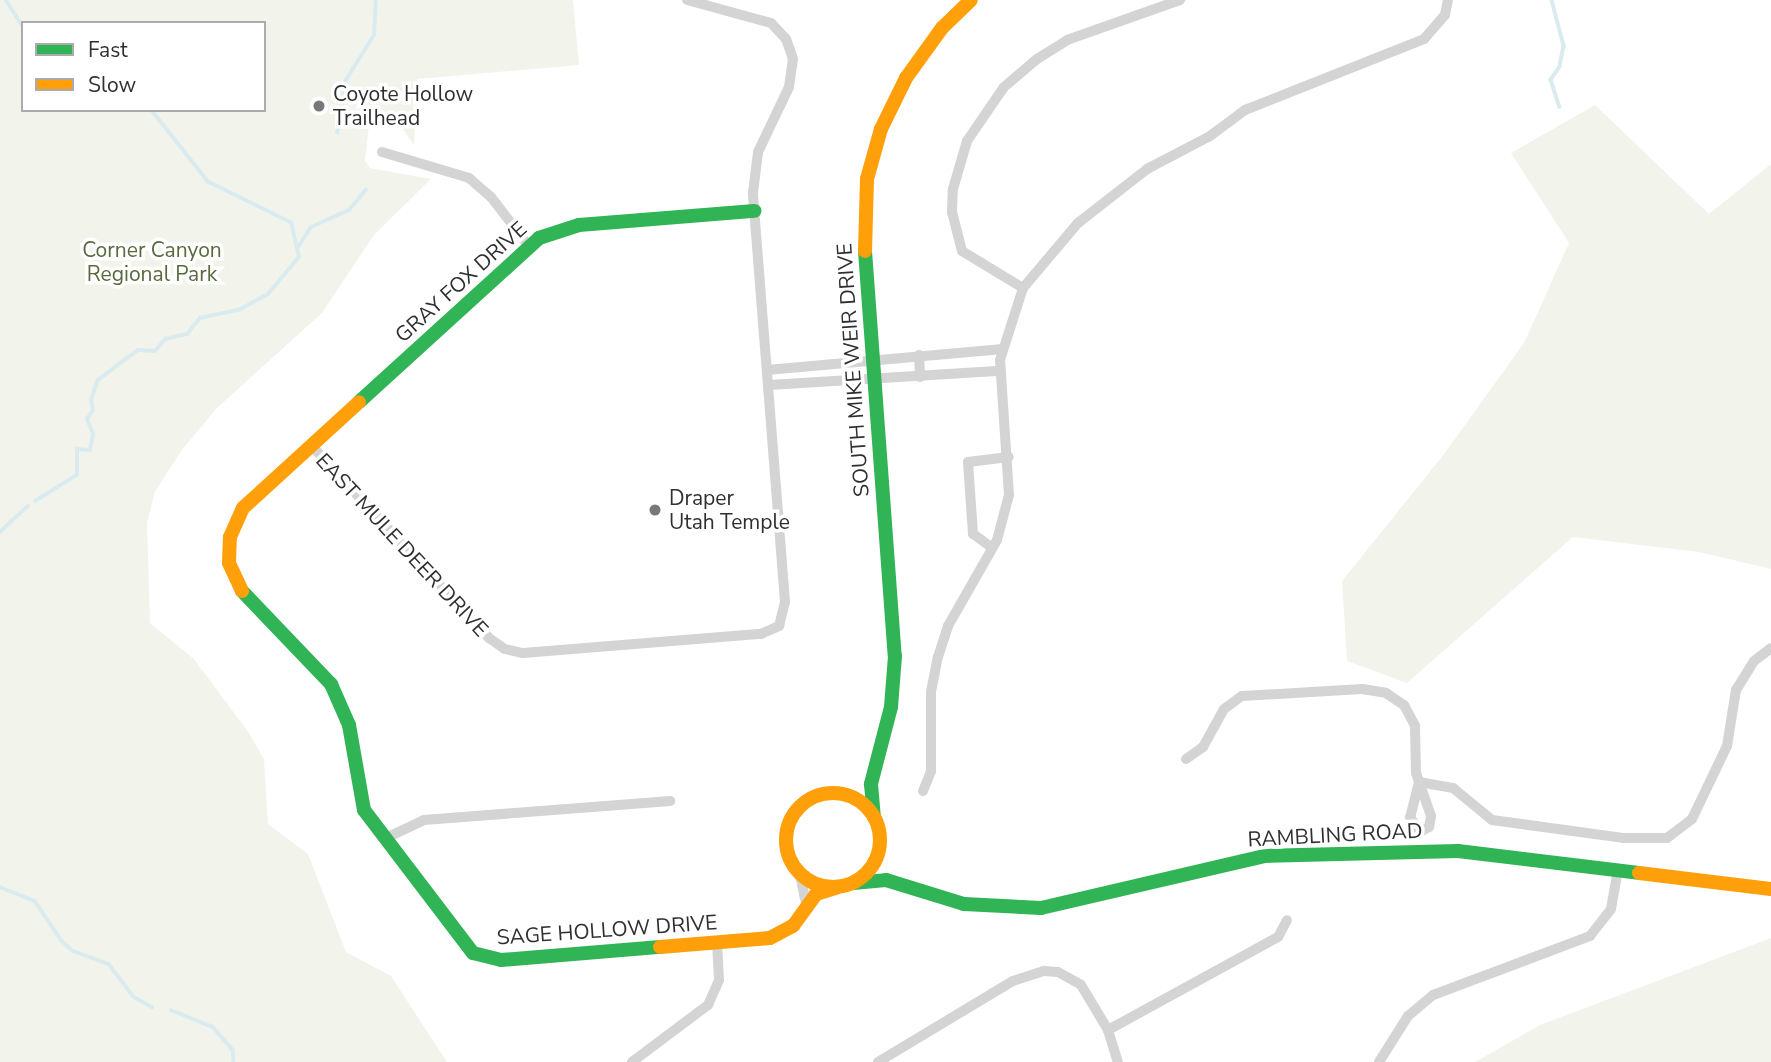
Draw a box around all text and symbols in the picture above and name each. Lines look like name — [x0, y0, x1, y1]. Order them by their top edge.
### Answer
legend — [21, 21, 266, 112]
text: Fast — [88, 36, 128, 64]
text: Slow — [88, 71, 136, 99]
place label: Coyote Hollow Trailhead — [333, 81, 473, 131]
marker: Coyote Hollow Trailhead — [311, 98, 327, 114]
street label: GRAY FOX DRIVE — [390, 216, 532, 348]
park label: Corner Canyon Regional Park — [82, 237, 222, 287]
street label: SOUTH MIKE WEIR DRIVE — [832, 242, 874, 498]
street label: EAST MULE DEER DRIVE — [311, 448, 493, 642]
place label: Draper Utah Temple — [669, 485, 790, 535]
marker: Draper Utah Temple — [647, 502, 663, 518]
street label: RAMBLING ROAD — [1247, 818, 1423, 852]
street label: SAGE HOLLOW DRIVE — [496, 910, 718, 950]

